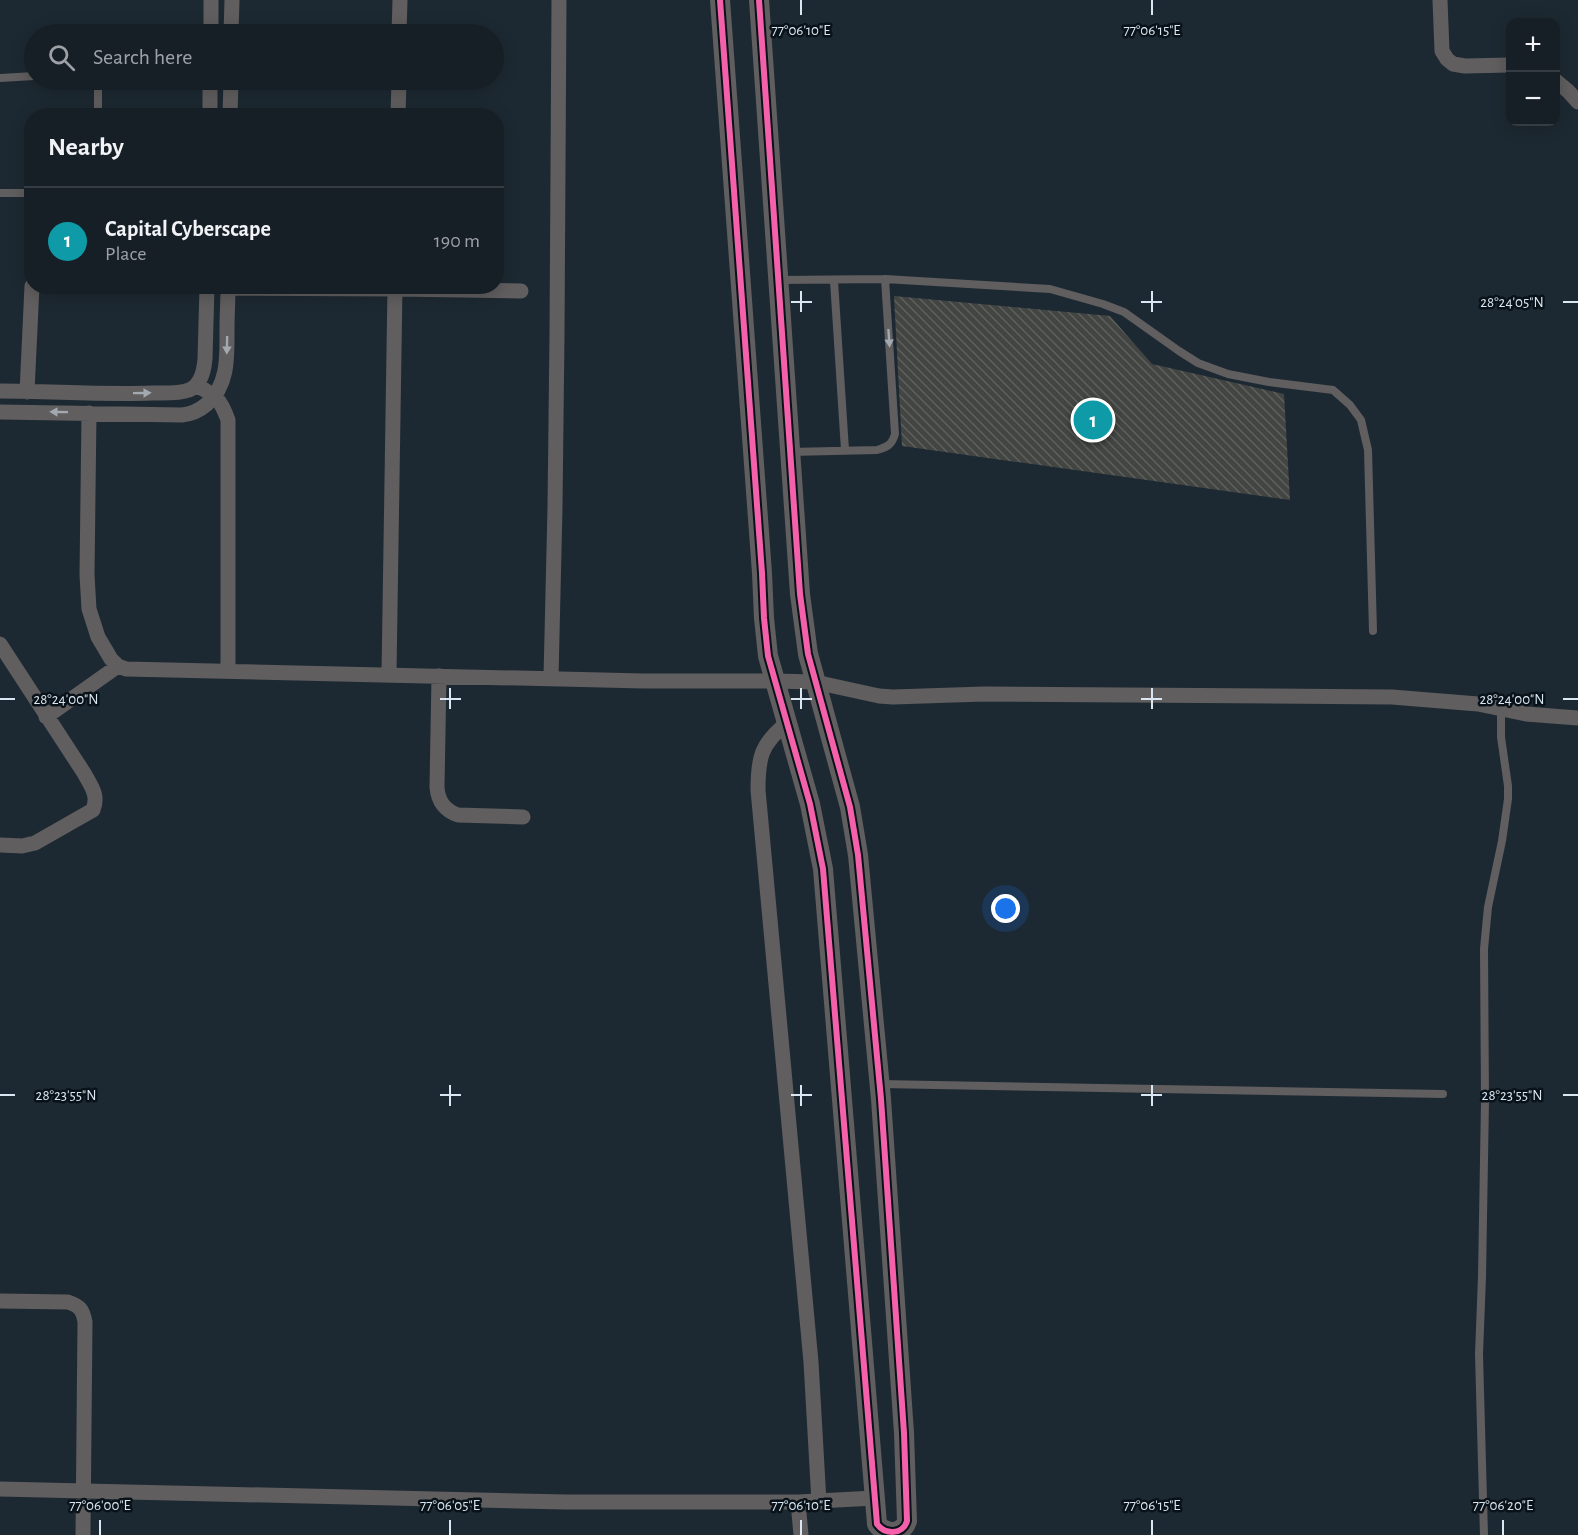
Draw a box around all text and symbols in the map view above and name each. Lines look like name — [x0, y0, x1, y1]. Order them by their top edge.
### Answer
map controls — [1506, 18, 1560, 126]
button: + — [1506, 18, 1560, 72]
text: 77°06'10"E — [772, 23, 830, 38]
text: 77°06'15"E — [1123, 23, 1181, 38]
search box — [24, 24, 504, 90]
icon: search — [45, 41, 78, 74]
text: Search here — [93, 46, 192, 68]
button: − — [1506, 72, 1560, 126]
text: Nearby — [48, 134, 124, 160]
text: Capital Cyberscape — [105, 218, 271, 240]
text: 1 — [64, 231, 71, 251]
text: 190 m — [434, 231, 480, 251]
text: Place — [105, 244, 146, 264]
text: 28°24'05"N — [1480, 295, 1544, 310]
one-way arrow — [884, 328, 893, 347]
one-way arrow — [222, 335, 232, 354]
one-way arrow — [133, 388, 152, 398]
pin: 1 — [1074, 398, 1112, 442]
one-way arrow — [49, 407, 68, 417]
text: 28°24'00"N — [33, 692, 99, 707]
text: 28°24'00"N — [1479, 692, 1545, 707]
your location — [991, 894, 1020, 923]
text: 28°23'55"N — [36, 1088, 96, 1103]
text: 28°23'55"N — [1482, 1088, 1542, 1103]
text: 77°06'00"E — [69, 1498, 131, 1513]
text: 77°06'05"E — [420, 1498, 480, 1513]
text: 77°06'10"E — [772, 1498, 830, 1513]
text: 77°06'15"E — [1123, 1498, 1181, 1513]
text: 77°06'20"E — [1473, 1498, 1533, 1513]

